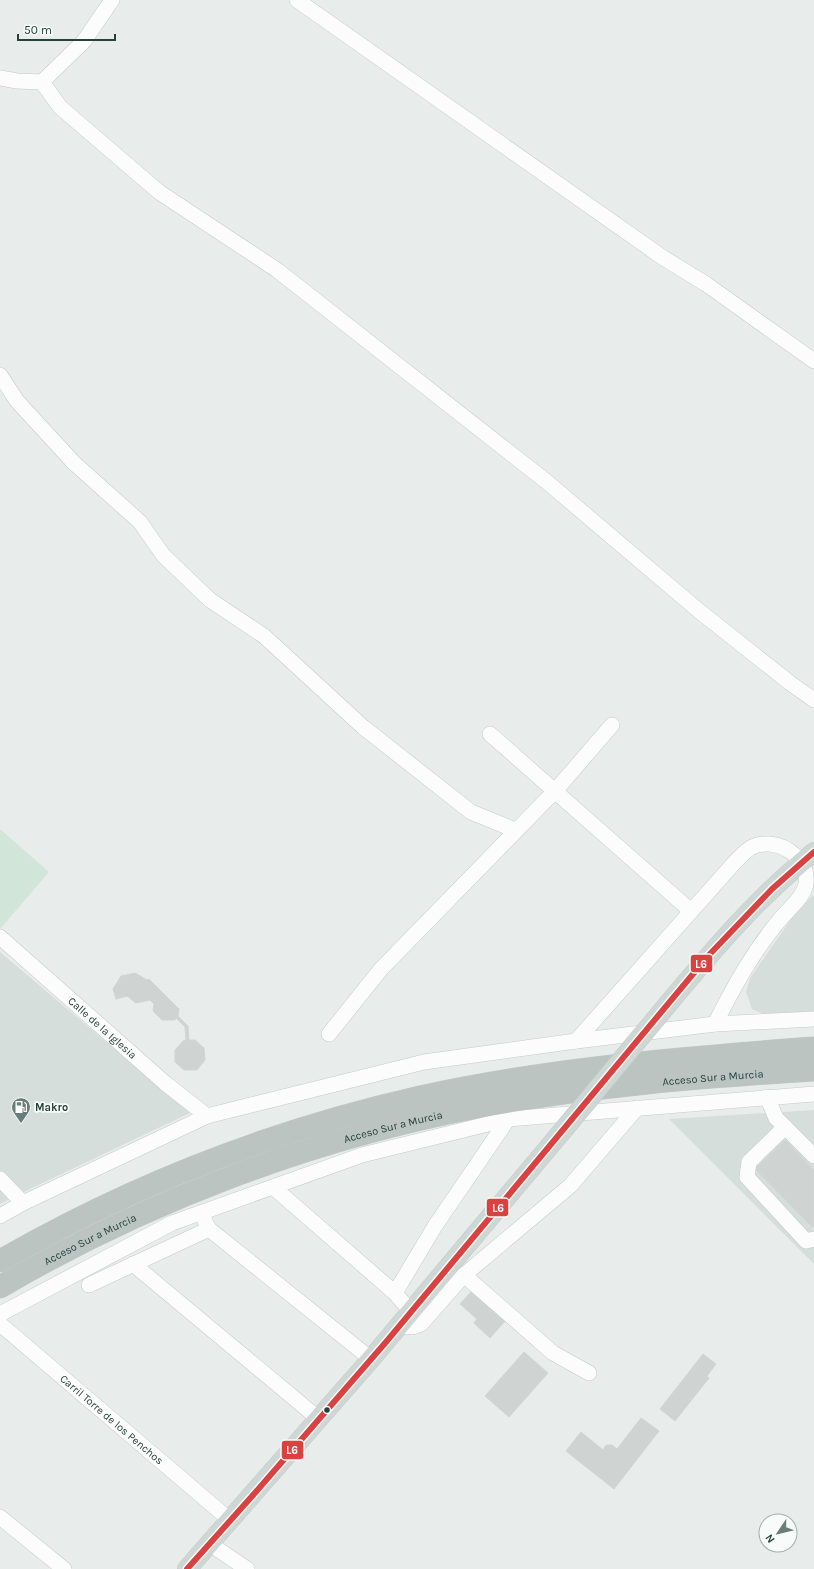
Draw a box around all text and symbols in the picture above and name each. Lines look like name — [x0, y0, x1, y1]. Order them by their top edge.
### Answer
scale bar — [18, 16, 115, 42]
text: 50 m — [24, 23, 52, 37]
line badge: L6 — [690, 954, 713, 973]
text: L6 — [695, 958, 707, 971]
street label: Calle de la Iglesia — [65, 994, 139, 1062]
street label: Acceso Sur a Murcia — [662, 1067, 764, 1089]
fuel station icon: Makro — [10, 1096, 32, 1124]
place label: Makro — [35, 1101, 68, 1114]
street label: Acceso Sur a Murcia — [342, 1108, 444, 1146]
line badge: L6 — [486, 1198, 509, 1217]
text: L6 — [492, 1202, 504, 1215]
street label: Acceso Sur a Murcia — [42, 1211, 138, 1268]
street label: Carril Torre de los Penchos — [57, 1372, 166, 1468]
unlabelled marker — [322, 1405, 332, 1415]
line badge: L6 — [281, 1440, 304, 1460]
text: L6 — [286, 1444, 298, 1457]
north arrow — [758, 1513, 798, 1553]
text: N — [763, 1531, 778, 1545]

